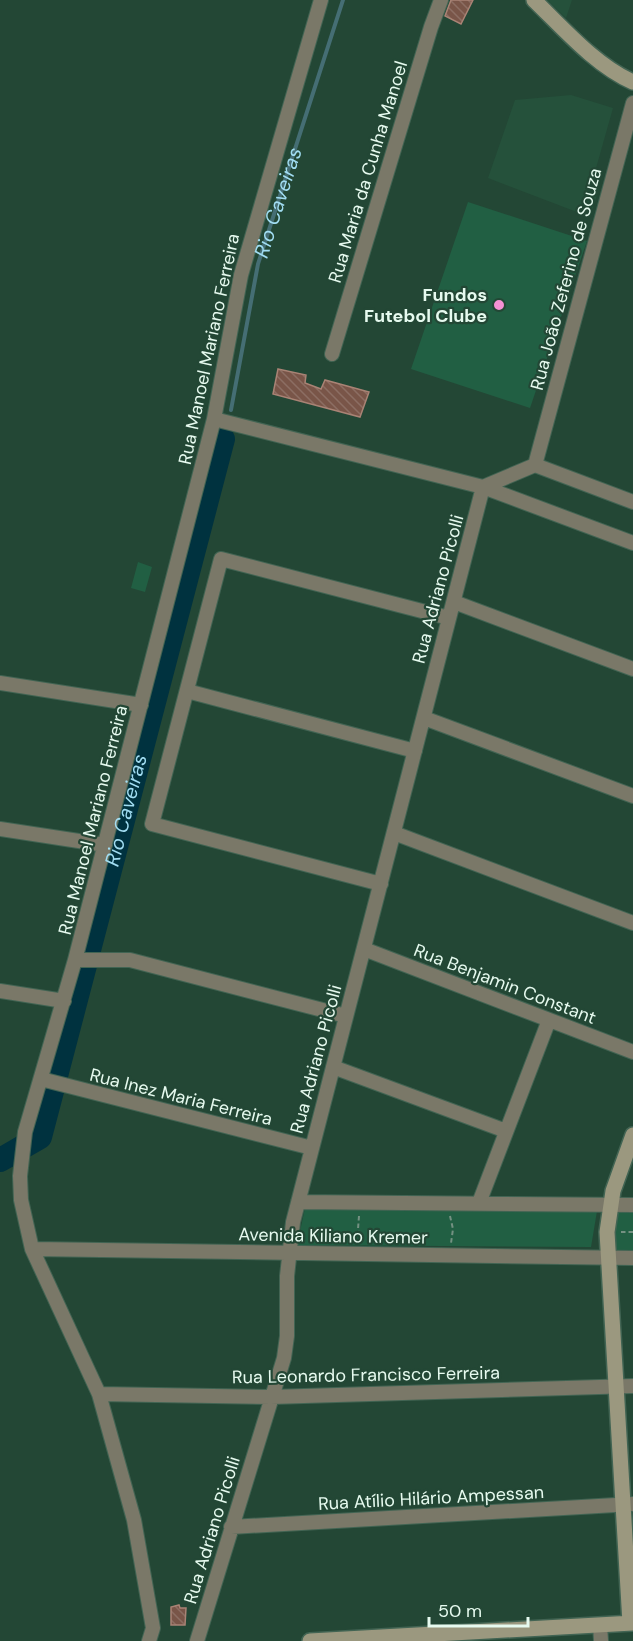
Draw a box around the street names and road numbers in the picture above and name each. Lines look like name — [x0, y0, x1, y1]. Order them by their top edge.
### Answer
street label: Rua Maria da Cunha Manoel — [323, 58, 413, 286]
street label: Rua João Zeferino de Souza — [525, 165, 607, 393]
street label: Rua Manoel Mariano Ferreira — [173, 231, 245, 467]
street label: Rua Adriano Picolli — [407, 512, 469, 666]
street label: Rua Manoel Mariano Ferreira — [53, 703, 133, 937]
street label: Rua Benjamin Constant — [410, 938, 600, 1030]
street label: Rua Adriano Picolli — [285, 982, 347, 1136]
street label: Rua Inez Maria Ferreira — [87, 1063, 275, 1131]
street label: Avenida Kiliano Kremer — [238, 1222, 428, 1250]
street label: Rua Leonardo Francisco Ferreira — [232, 1361, 500, 1389]
street label: Rua Adriano Picolli — [178, 1453, 246, 1607]
street label: Rua Atílio Hilário Ampessan — [317, 1480, 545, 1516]

